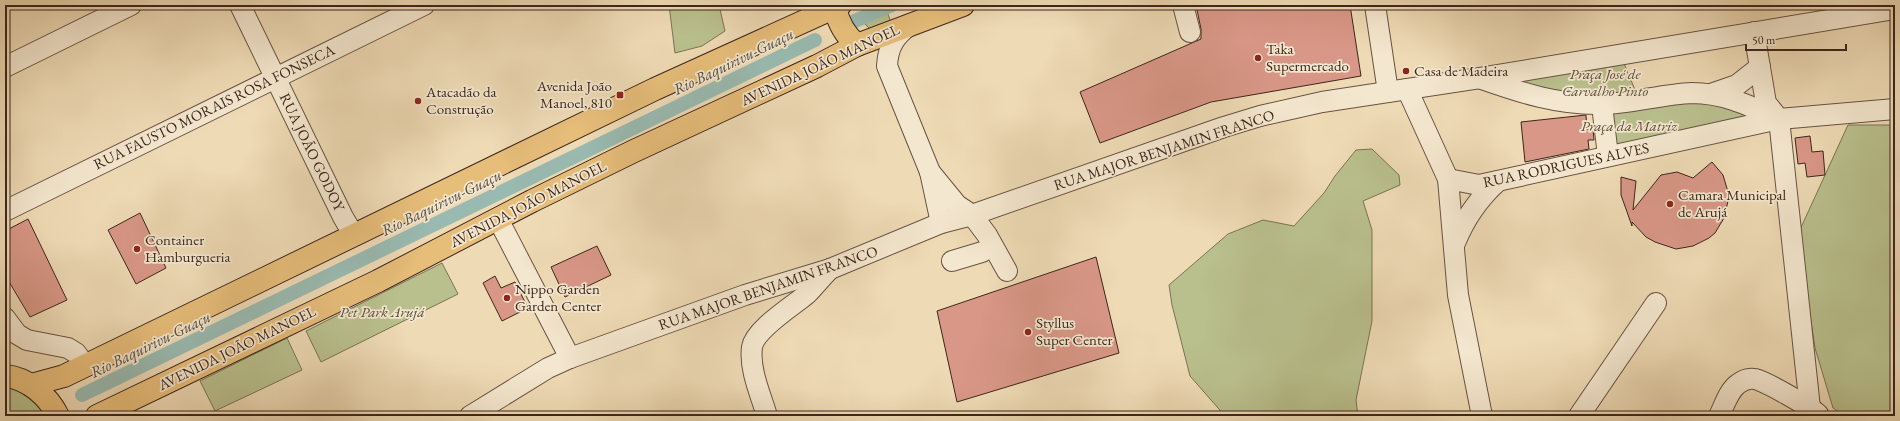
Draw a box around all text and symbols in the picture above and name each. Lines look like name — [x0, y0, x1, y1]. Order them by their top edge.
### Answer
street label: AVENIDA JOÃO MANOEL — [736, 19, 902, 110]
water label: Rio Baquirivu-Guaçu — [669, 23, 797, 101]
scale bar — [1746, 26, 1846, 52]
text: 50 m — [1752, 32, 1776, 48]
street label: RUA FAUSTO MORAIS ROSA FONSECA — [90, 39, 338, 173]
place label: Taka Supermercado — [1266, 39, 1349, 75]
marker: Taka Supermercado — [1253, 53, 1263, 63]
place label: Casa de Madeira — [1414, 61, 1508, 80]
park label: Praça José de Carvalho Pinto — [1562, 64, 1648, 100]
marker: Casa de Madeira — [1401, 66, 1411, 76]
place label: Avenida João Manoel, 810 — [536, 76, 612, 112]
place label: Atacadão da Construção — [425, 82, 497, 118]
street label: RUA JOÃO GODOY — [276, 90, 350, 215]
marker: Avenida João Manoel, 810 — [615, 90, 625, 100]
marker: Atacadão da Construção — [413, 96, 423, 106]
street label: RUA MAJOR BENJAMIN FRANCO — [1051, 105, 1277, 194]
park label: Praça da Matriz — [1581, 116, 1678, 135]
street label: RUA RODRIGUES ALVES — [1481, 138, 1651, 191]
street label: AVENIDA JOÃO MANOEL — [446, 156, 609, 252]
water label: Rio Baquirivu-Guaçu — [377, 164, 505, 242]
place label: Camara Municipal de Arujá — [1678, 185, 1787, 221]
marker: Camara Municipal de Arujá — [1665, 199, 1675, 209]
place label: Container Hamburgueria — [145, 230, 230, 266]
street label: RUA MAJOR BENJAMIN FRANCO — [656, 241, 880, 334]
marker: Container Hamburgueria — [132, 244, 142, 254]
place label: Nippo Garden Garden Center — [515, 279, 601, 315]
marker: Nippo Garden Garden Center — [502, 293, 512, 303]
street label: AVENIDA JOÃO MANOEL — [154, 301, 319, 394]
park label: Pet Park Arujá — [339, 302, 425, 321]
water label: Rio Baquirivu-Guaçu — [86, 306, 214, 384]
place label: Styllus Super Center — [1036, 313, 1113, 349]
marker: Styllus Super Center — [1023, 327, 1033, 337]

